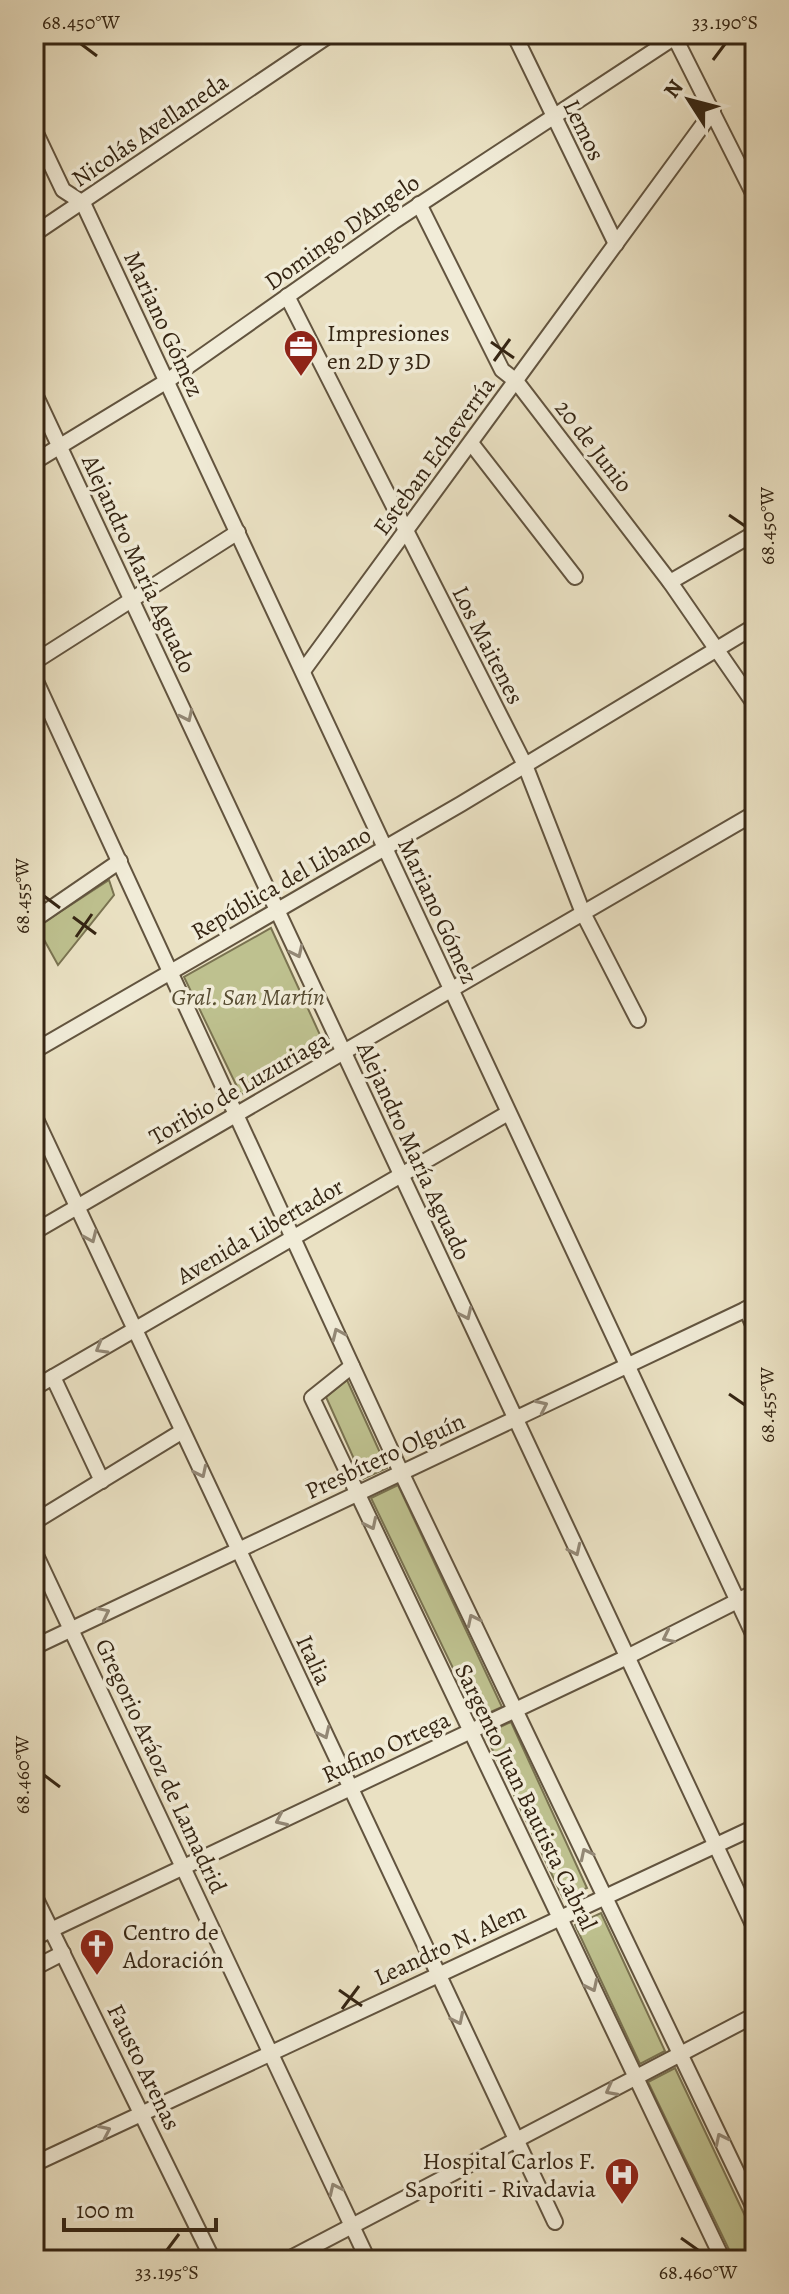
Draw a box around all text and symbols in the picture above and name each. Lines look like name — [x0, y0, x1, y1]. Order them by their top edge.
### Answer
text: 68.450°W — [42, 9, 120, 36]
text: 33.190°S — [692, 9, 758, 36]
north arrow — [649, 60, 729, 140]
street label: Nicolás Avellaneda — [65, 65, 235, 194]
text: N — [657, 74, 690, 104]
street label: Lemos — [555, 94, 613, 166]
street label: Domingo D'Angelo — [258, 166, 426, 297]
street label: Mariano Gómez — [116, 246, 212, 402]
place label: Impresiones en 2D y 3D — [327, 317, 450, 377]
office icon: Impresiones en 2D y 3D — [282, 328, 320, 378]
street label: Esteban Echeverría — [366, 370, 503, 542]
street label: 20 de Junio — [548, 393, 640, 499]
street label: Alejandro María Aguado — [74, 449, 204, 678]
text: 68.450°W — [754, 487, 781, 565]
street label: Los Maitenes — [445, 580, 531, 710]
one-way arrow — [177, 708, 193, 722]
street label: República del Libano — [185, 818, 377, 948]
street label: Mariano Gómez — [390, 833, 486, 989]
text: 68.455°W — [9, 858, 36, 934]
one-way arrow — [287, 943, 303, 958]
park label: Gral. San Martín — [171, 981, 325, 1013]
street label: Toribio de Luzuriaga — [143, 1023, 336, 1153]
street label: Alejandro María Aguado — [349, 1036, 479, 1265]
street label: Avenida Libertador — [170, 1170, 349, 1292]
one-way arrow — [81, 1228, 97, 1243]
one-way arrow — [456, 1306, 472, 1321]
one-way arrow — [331, 1328, 347, 1342]
one-way arrow — [95, 1338, 110, 1354]
text: 68.455°W — [754, 1367, 781, 1443]
one-way arrow — [533, 1400, 548, 1416]
street label: Presbítero Olguín — [300, 1405, 470, 1507]
one-way arrow — [191, 1464, 207, 1479]
one-way arrow — [361, 1516, 376, 1531]
one-way arrow — [565, 1542, 581, 1557]
one-way arrow — [96, 1607, 111, 1623]
one-way arrow — [467, 1613, 483, 1628]
one-way arrow — [662, 1627, 677, 1643]
street label: Italia — [289, 1630, 340, 1691]
street label: Gregorio Aráoz de Lamadrid — [88, 1633, 234, 1899]
street label: Sargento Juan Bautista Cabral — [447, 1658, 605, 1936]
street label: Rufino Ortega — [317, 1703, 456, 1791]
one-way arrow — [314, 1724, 330, 1739]
text: 68.460°W — [9, 1735, 36, 1814]
one-way arrow — [275, 1810, 290, 1826]
one-way arrow — [580, 1847, 596, 1862]
street label: Leandro N. Alem — [369, 1895, 531, 1993]
place label: Centro de Adoración — [122, 1916, 224, 1976]
church icon: Centro de Adoración — [78, 1927, 116, 1977]
one-way arrow — [582, 1977, 598, 1992]
street label: Fausto Arenas — [100, 1998, 188, 2136]
one-way arrow — [449, 2010, 464, 2025]
one-way arrow — [605, 2081, 620, 2096]
one-way arrow — [97, 2125, 111, 2141]
one-way arrow — [715, 2133, 731, 2148]
place label: Hospital Carlos F. Saporiti - Rivadavia — [405, 2145, 597, 2205]
hospital icon: Hospital Carlos F. Saporiti - Rivadavia — [603, 2156, 641, 2206]
scale bar — [64, 2182, 216, 2232]
one-way arrow — [329, 2183, 345, 2198]
text: 100 m — [76, 2194, 135, 2226]
text: 33.195°S — [135, 2259, 199, 2286]
text: 68.460°W — [659, 2259, 738, 2286]

